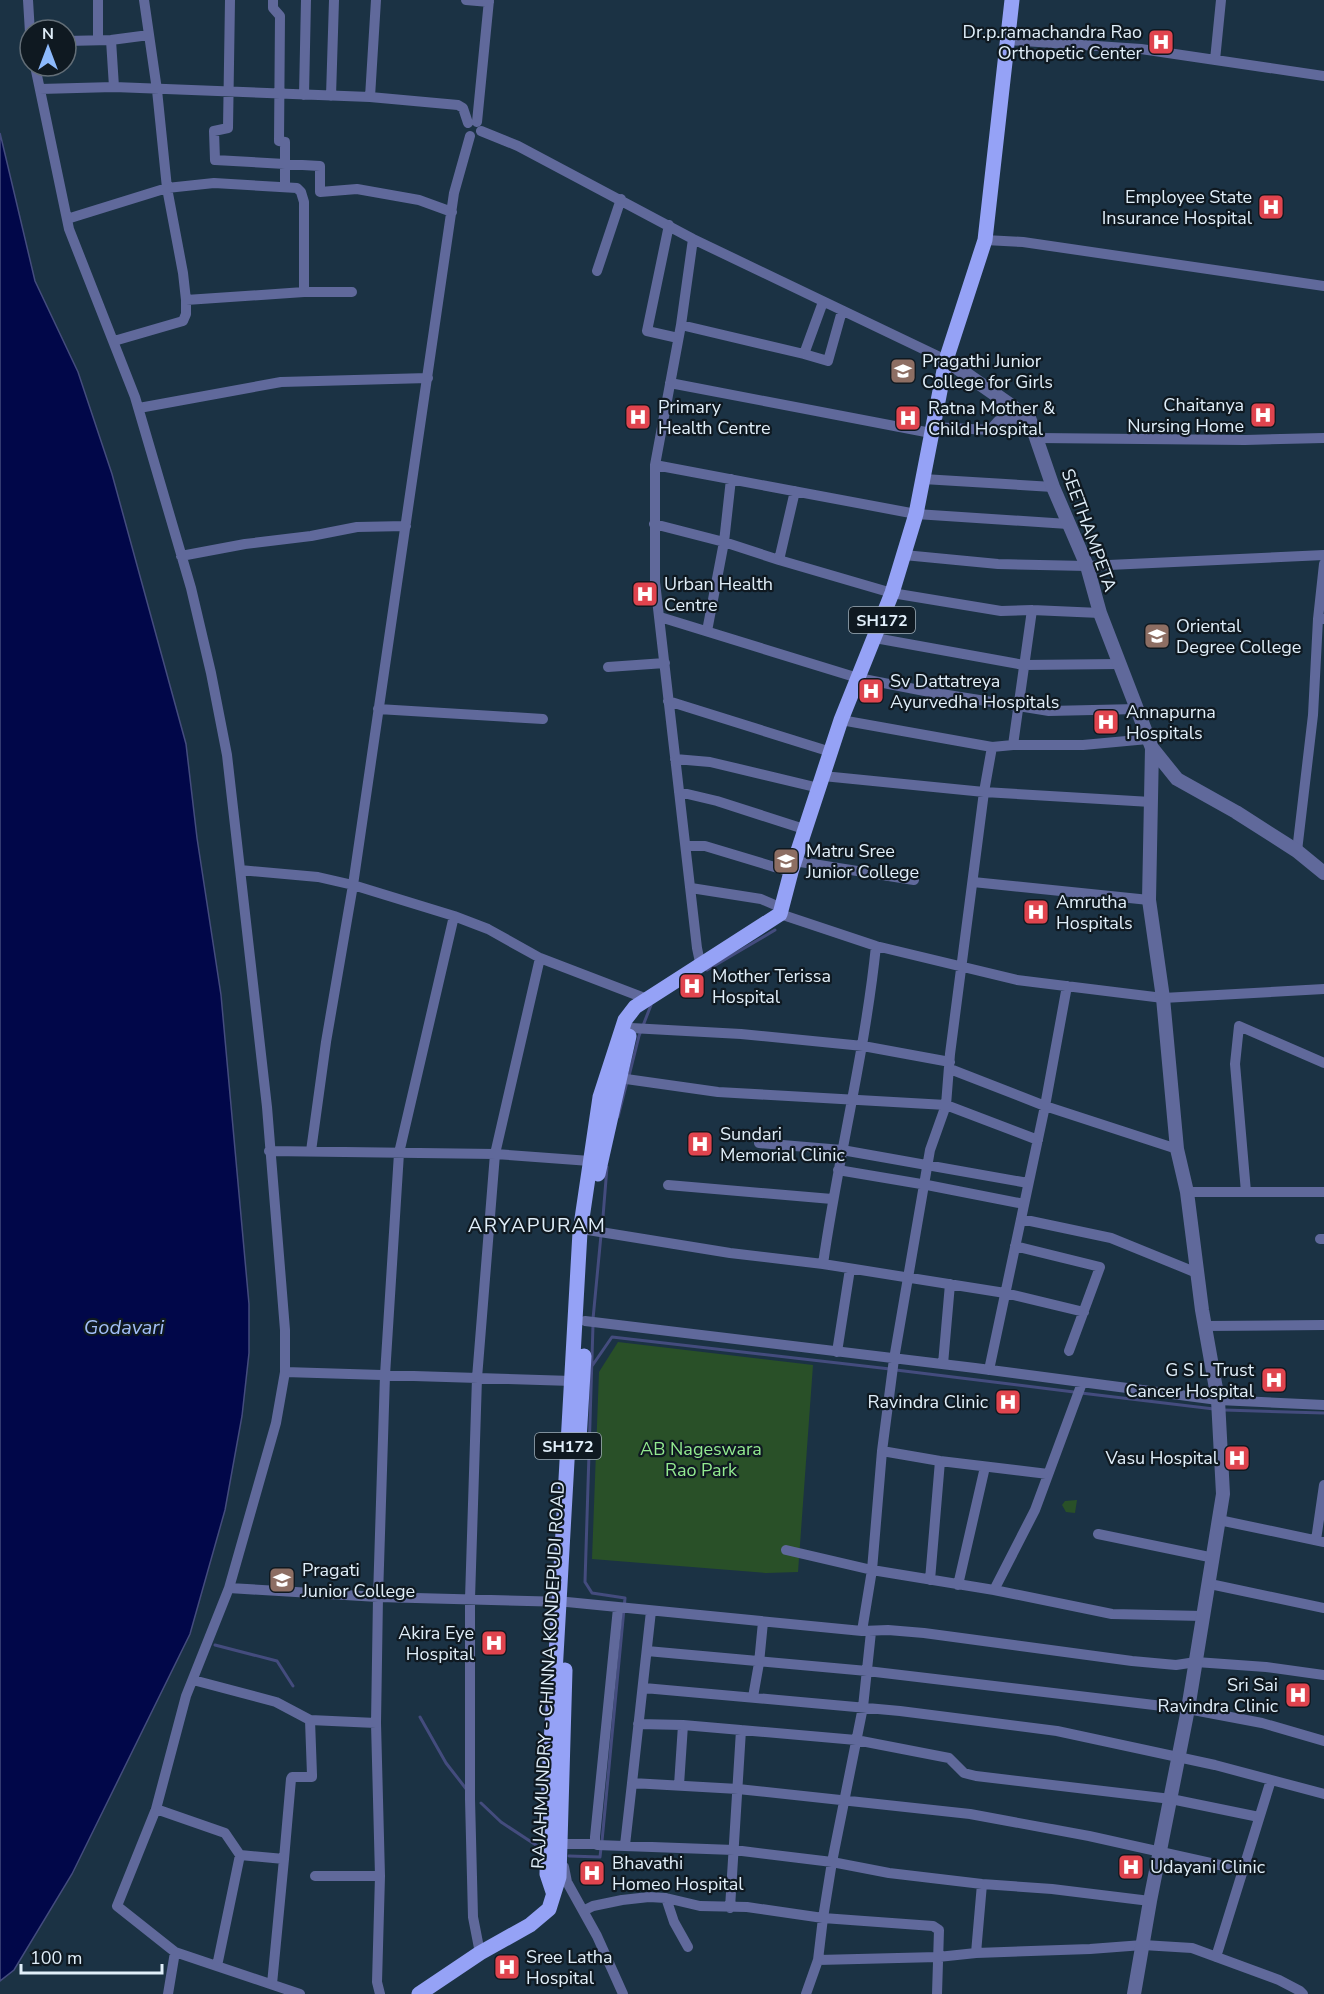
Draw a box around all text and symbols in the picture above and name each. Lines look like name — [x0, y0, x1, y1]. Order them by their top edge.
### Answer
north arrow — [18, 18, 78, 78]
place label: Dr.p.ramachandra Rao Orthopetic Center — [963, 20, 1143, 65]
text: N — [42, 23, 54, 45]
hospital icon: Dr.p.ramachandra Rao Orthopetic Center — [1146, 27, 1176, 57]
place label: Employee State Insurance Hospital — [1102, 185, 1253, 230]
hospital icon: Employee State Insurance Hospital — [1256, 192, 1286, 222]
place label: Pragathi Junior College for Girls — [922, 349, 1053, 394]
school or university icon: Pragathi Junior College for Girls — [888, 356, 918, 386]
place label: Chaitanya Nursing Home — [1127, 393, 1244, 438]
place label: Primary Health Centre — [658, 395, 771, 440]
place label: Ratna Mother & Child Hospital — [928, 396, 1056, 441]
hospital icon: Chaitanya Nursing Home — [1248, 400, 1278, 430]
hospital icon: Primary Health Centre — [623, 402, 653, 432]
hospital icon: Ratna Mother & Child Hospital — [893, 403, 923, 433]
street label: SEETHAMPETA — [1056, 465, 1122, 595]
place label: Urban Health Centre — [664, 572, 773, 617]
hospital icon: Urban Health Centre — [630, 579, 660, 609]
road number: SH172 — [849, 607, 915, 633]
place label: Oriental Degree College — [1176, 614, 1301, 659]
school or university icon: Oriental Degree College — [1142, 621, 1172, 651]
place label: Sv Dattatreya Ayurvedha Hospitals — [890, 669, 1059, 714]
hospital icon: Sv Dattatreya Ayurvedha Hospitals — [856, 676, 886, 706]
place label: Annapurna Hospitals — [1126, 700, 1216, 745]
hospital icon: Annapurna Hospitals — [1091, 707, 1121, 737]
place label: Matru Sree Junior College — [805, 839, 919, 884]
school or university icon: Matru Sree Junior College — [771, 846, 801, 876]
place label: Amrutha Hospitals — [1056, 890, 1133, 935]
hospital icon: Amrutha Hospitals — [1021, 897, 1051, 927]
place label: Mother Terissa Hospital — [712, 964, 831, 1009]
hospital icon: Mother Terissa Hospital — [677, 971, 707, 1001]
place label: Sundari Memorial Clinic — [720, 1122, 845, 1167]
hospital icon: Sundari Memorial Clinic — [685, 1129, 715, 1159]
district label: ARYAPURAM — [468, 1212, 606, 1239]
water label: Godavari — [84, 1314, 165, 1341]
place label: G S L Trust Cancer Hospital — [1125, 1358, 1255, 1403]
hospital icon: G S L Trust Cancer Hospital — [1259, 1365, 1289, 1395]
hospital icon: Ravindra Clinic — [993, 1387, 1023, 1417]
place label: Ravindra Clinic — [868, 1390, 988, 1414]
road number: SH172 — [535, 1433, 601, 1459]
park label: AB Nageswara Rao Park — [640, 1437, 762, 1482]
hospital icon: Vasu Hospital — [1222, 1443, 1252, 1473]
place label: Vasu Hospital — [1105, 1446, 1219, 1470]
street label: RAJAHMUNDRY - CHINNA KONDEPUDI ROAD — [526, 1480, 570, 1870]
place label: Pragati Junior College — [301, 1558, 415, 1603]
school or university icon: Pragati Junior College — [267, 1565, 297, 1595]
place label: Akira Eye Hospital — [398, 1621, 475, 1666]
hospital icon: Akira Eye Hospital — [479, 1628, 509, 1658]
place label: Sri Sai Ravindra Clinic — [1158, 1673, 1278, 1718]
hospital icon: Sri Sai Ravindra Clinic — [1283, 1680, 1313, 1710]
place label: Bhavathi Homeo Hospital — [612, 1851, 744, 1896]
hospital icon: Udayani Clinic — [1116, 1852, 1146, 1882]
place label: Udayani Clinic — [1150, 1855, 1265, 1879]
hospital icon: Bhavathi Homeo Hospital — [577, 1858, 607, 1888]
scale bar — [21, 1937, 162, 1975]
place label: Sree Latha Hospital — [526, 1945, 613, 1990]
text: 100 m — [30, 1946, 82, 1970]
hospital icon: Sree Latha Hospital — [492, 1952, 522, 1982]

